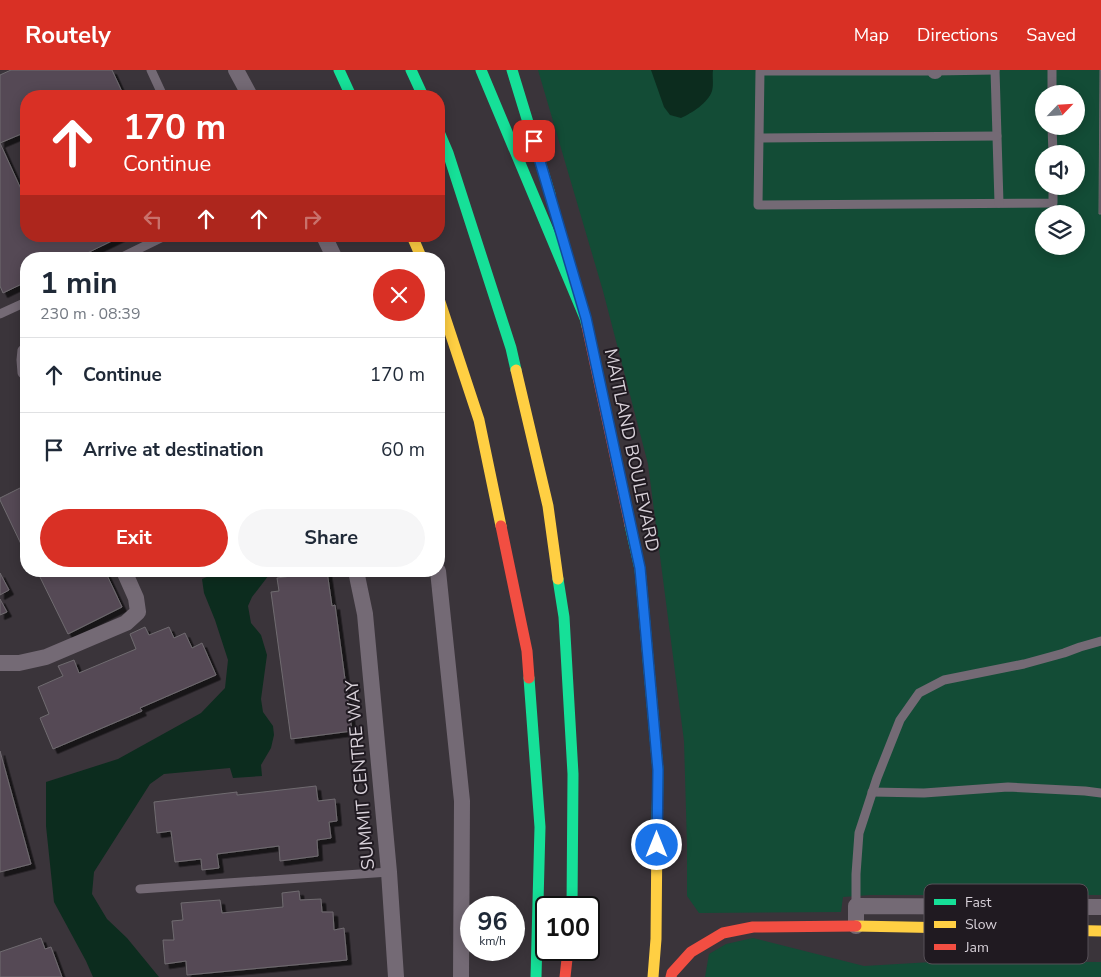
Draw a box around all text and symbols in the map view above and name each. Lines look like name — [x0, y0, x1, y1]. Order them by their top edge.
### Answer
text: Routely — [25, 19, 111, 51]
text: Map — [854, 23, 889, 47]
text: Directions — [917, 23, 998, 47]
text: Saved — [1026, 23, 1076, 47]
north arrow — [1035, 85, 1085, 135]
map controls — [1035, 85, 1085, 255]
text: 170 m — [123, 104, 226, 151]
icon: ahead — [40, 110, 105, 175]
pin — [513, 120, 555, 162]
icon: arrive — [520, 127, 548, 155]
button: sound — [1035, 145, 1085, 195]
text: Continue — [123, 149, 211, 179]
icon: left — [139, 205, 167, 233]
icon: ahead — [192, 205, 220, 233]
icon: ahead — [245, 205, 273, 233]
icon: right — [298, 205, 326, 233]
button: layers — [1035, 205, 1085, 255]
text: 1 min — [40, 263, 118, 304]
button: close — [373, 269, 425, 321]
text: 230 m · 08:39 — [40, 303, 141, 325]
street label: MAITLAND BOULEVARD — [599, 346, 665, 554]
icon: ahead — [40, 361, 68, 389]
text: Continue — [83, 362, 162, 388]
text: 170 m — [370, 362, 425, 388]
icon: arrive — [40, 436, 68, 464]
text: Arrive at destination — [83, 437, 264, 463]
text: 60 m — [381, 437, 425, 463]
button: Exit — [40, 509, 228, 567]
button: Share — [238, 509, 425, 567]
street label: SUMMIT CENTRE WAY — [340, 679, 380, 871]
position arrow — [630, 818, 682, 870]
legend — [924, 884, 1088, 964]
text: Fast — [965, 893, 991, 912]
speed limit sign: 100 — [535, 896, 600, 961]
text: 96 — [477, 905, 508, 939]
text: Slow — [965, 915, 997, 934]
text: km/h — [479, 933, 506, 949]
text: Jam — [964, 938, 989, 957]

